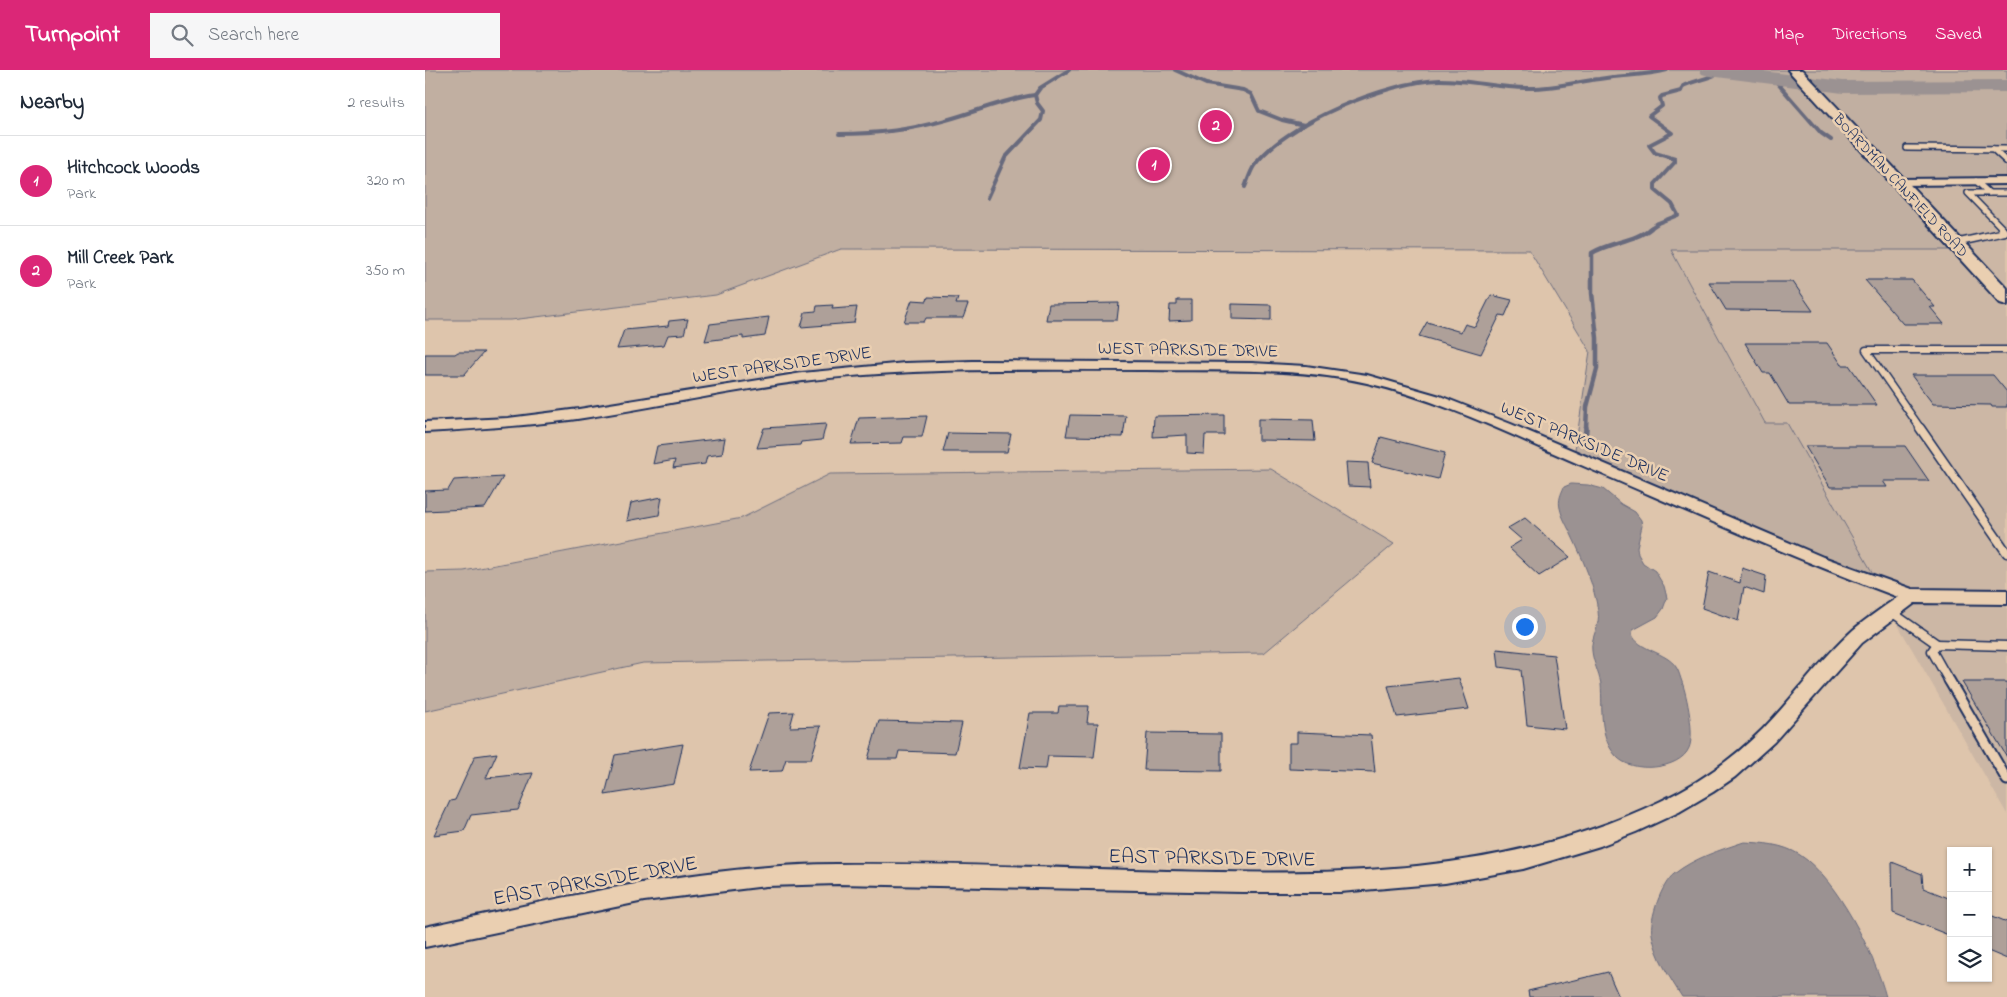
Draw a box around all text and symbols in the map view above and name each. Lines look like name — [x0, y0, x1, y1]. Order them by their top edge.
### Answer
search box — [150, 13, 500, 58]
text: Turnpoint — [25, 18, 120, 53]
icon: search — [168, 21, 196, 49]
text: Search here — [208, 22, 299, 49]
text: Map — [1774, 22, 1804, 48]
text: Directions — [1832, 22, 1907, 48]
text: Saved — [1935, 22, 1982, 48]
text: Nearby — [20, 88, 84, 118]
text: 2 results — [347, 91, 405, 115]
pin: 2 — [1200, 107, 1232, 145]
street label: BOARDMAN CANFIELD ROAD — [1827, 108, 1973, 262]
pin: 1 — [1138, 146, 1170, 184]
text: Hitchcock Woods — [67, 155, 200, 182]
text: 1 — [33, 169, 39, 193]
text: 320 m — [367, 169, 405, 193]
text: Park — [67, 182, 96, 206]
text: Mill Creek Park — [67, 245, 174, 272]
text: 2 — [32, 259, 40, 283]
text: 350 m — [366, 259, 405, 283]
text: Park — [67, 272, 96, 296]
street label: WEST PARKSIDE DRIVE — [1098, 336, 1278, 366]
street label: WEST PARKSIDE DRIVE — [691, 341, 874, 391]
street label: WEST PARKSIDE DRIVE — [1496, 396, 1672, 490]
your location — [1512, 614, 1538, 640]
street label: EAST PARKSIDE DRIVE — [1108, 842, 1316, 876]
map controls — [1947, 847, 1992, 982]
button: + — [1947, 847, 1992, 892]
street label: EAST PARKSIDE DRIVE — [491, 849, 700, 915]
button: − — [1947, 892, 1992, 937]
button: layers — [1947, 937, 1992, 982]

